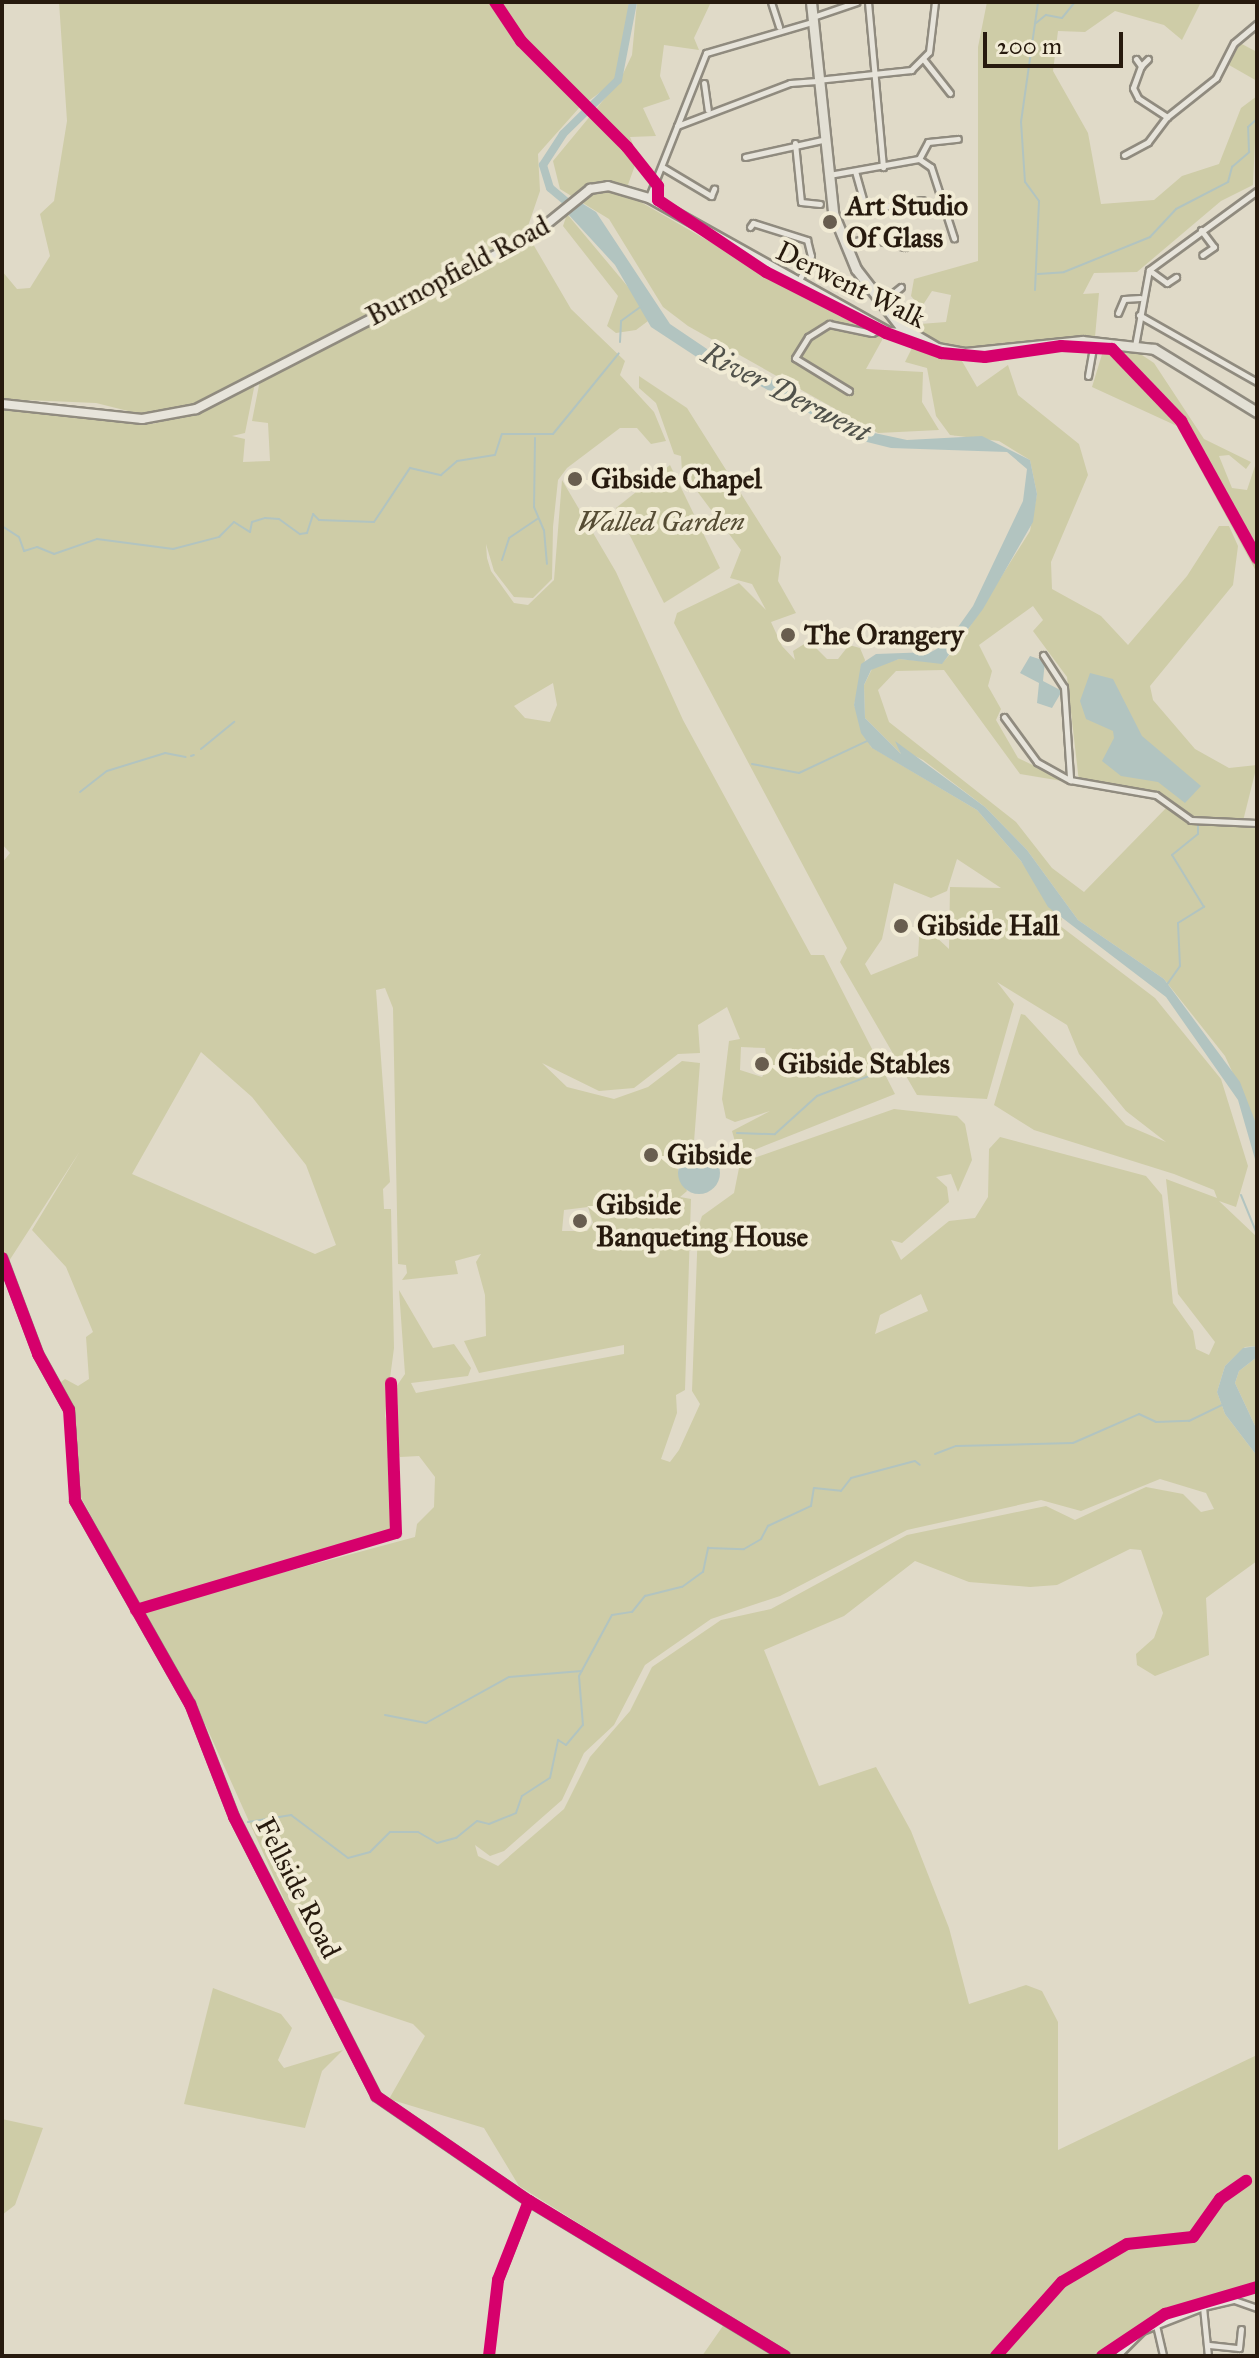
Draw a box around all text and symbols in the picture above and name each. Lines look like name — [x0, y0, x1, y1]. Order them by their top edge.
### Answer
scale bar — [987, 16, 1127, 66]
text: 200 m — [997, 31, 1062, 61]
place label: Art Studio Of Glass — [846, 189, 968, 255]
street label: Burnopfield Road — [361, 209, 555, 333]
marker: Art Studio Of Glass — [821, 213, 839, 231]
street label: Derwent Walk — [770, 234, 932, 336]
water label: River Derwent — [696, 335, 876, 451]
place label: Gibside Chapel — [591, 462, 762, 496]
marker: Gibside Chapel — [566, 470, 584, 488]
park label: Walled Garden — [577, 505, 745, 539]
place label: The Orangery — [804, 618, 964, 652]
marker: The Orangery — [779, 626, 797, 644]
place label: Gibside Hall — [917, 909, 1059, 943]
marker: Gibside Hall — [892, 917, 910, 935]
place label: Gibside Stables — [778, 1047, 950, 1081]
marker: Gibside Stables — [753, 1055, 771, 1073]
place label: Gibside — [667, 1138, 752, 1172]
marker: Gibside — [642, 1146, 660, 1164]
place label: Gibside Banqueting House — [596, 1188, 808, 1254]
marker: Gibside Banqueting House — [571, 1212, 589, 1230]
street label: Fellside Road — [248, 1812, 348, 1964]

